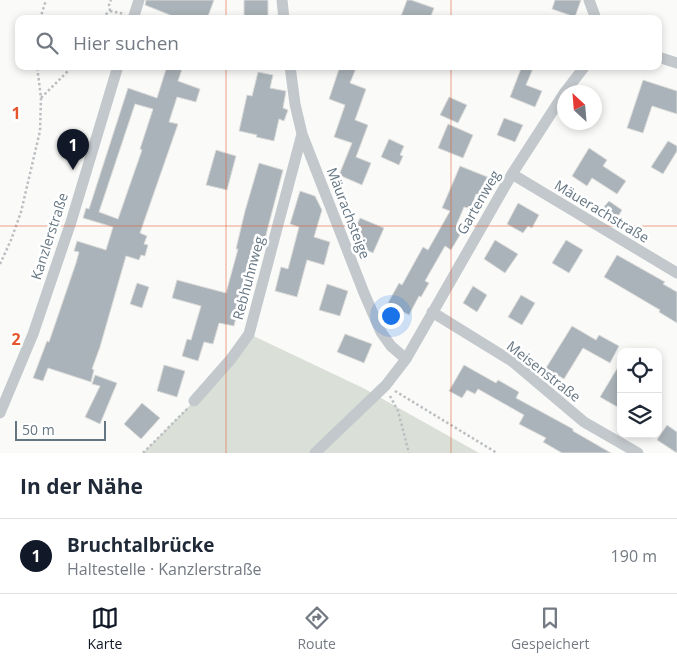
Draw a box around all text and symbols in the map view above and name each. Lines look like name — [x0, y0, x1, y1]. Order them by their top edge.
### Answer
search box — [15, 15, 662, 70]
icon: search — [33, 29, 61, 57]
text: Hier suchen — [73, 30, 179, 56]
north arrow — [557, 85, 602, 130]
text: 1 — [11, 102, 21, 124]
pin: 1 — [57, 129, 89, 170]
street label: Mäurachsteige — [323, 165, 375, 261]
street label: Gartenweg — [452, 166, 504, 238]
street label: Mäuerachstraße — [551, 175, 653, 247]
street label: Kanzlerstraße — [26, 190, 72, 282]
street label: Rebhuhnweg — [228, 234, 268, 322]
your location — [378, 303, 404, 329]
text: 2 — [11, 328, 21, 350]
street label: Meisenstraße — [503, 336, 585, 406]
map controls — [617, 348, 662, 438]
button: locate — [617, 348, 662, 393]
button: layers — [617, 393, 662, 438]
scale bar — [15, 418, 106, 441]
text: 50 m — [22, 420, 55, 439]
text: In der Nähe — [20, 472, 143, 500]
text: Bruchtalbrücke — [67, 532, 215, 558]
text: 1 — [31, 545, 41, 567]
text: 190 m — [611, 545, 657, 567]
text: Haltestelle · Kanzlerstraße — [67, 558, 262, 580]
tab: Karte — [88, 604, 122, 653]
tab: Route — [297, 604, 336, 653]
tab: Gespeichert — [511, 604, 589, 653]

